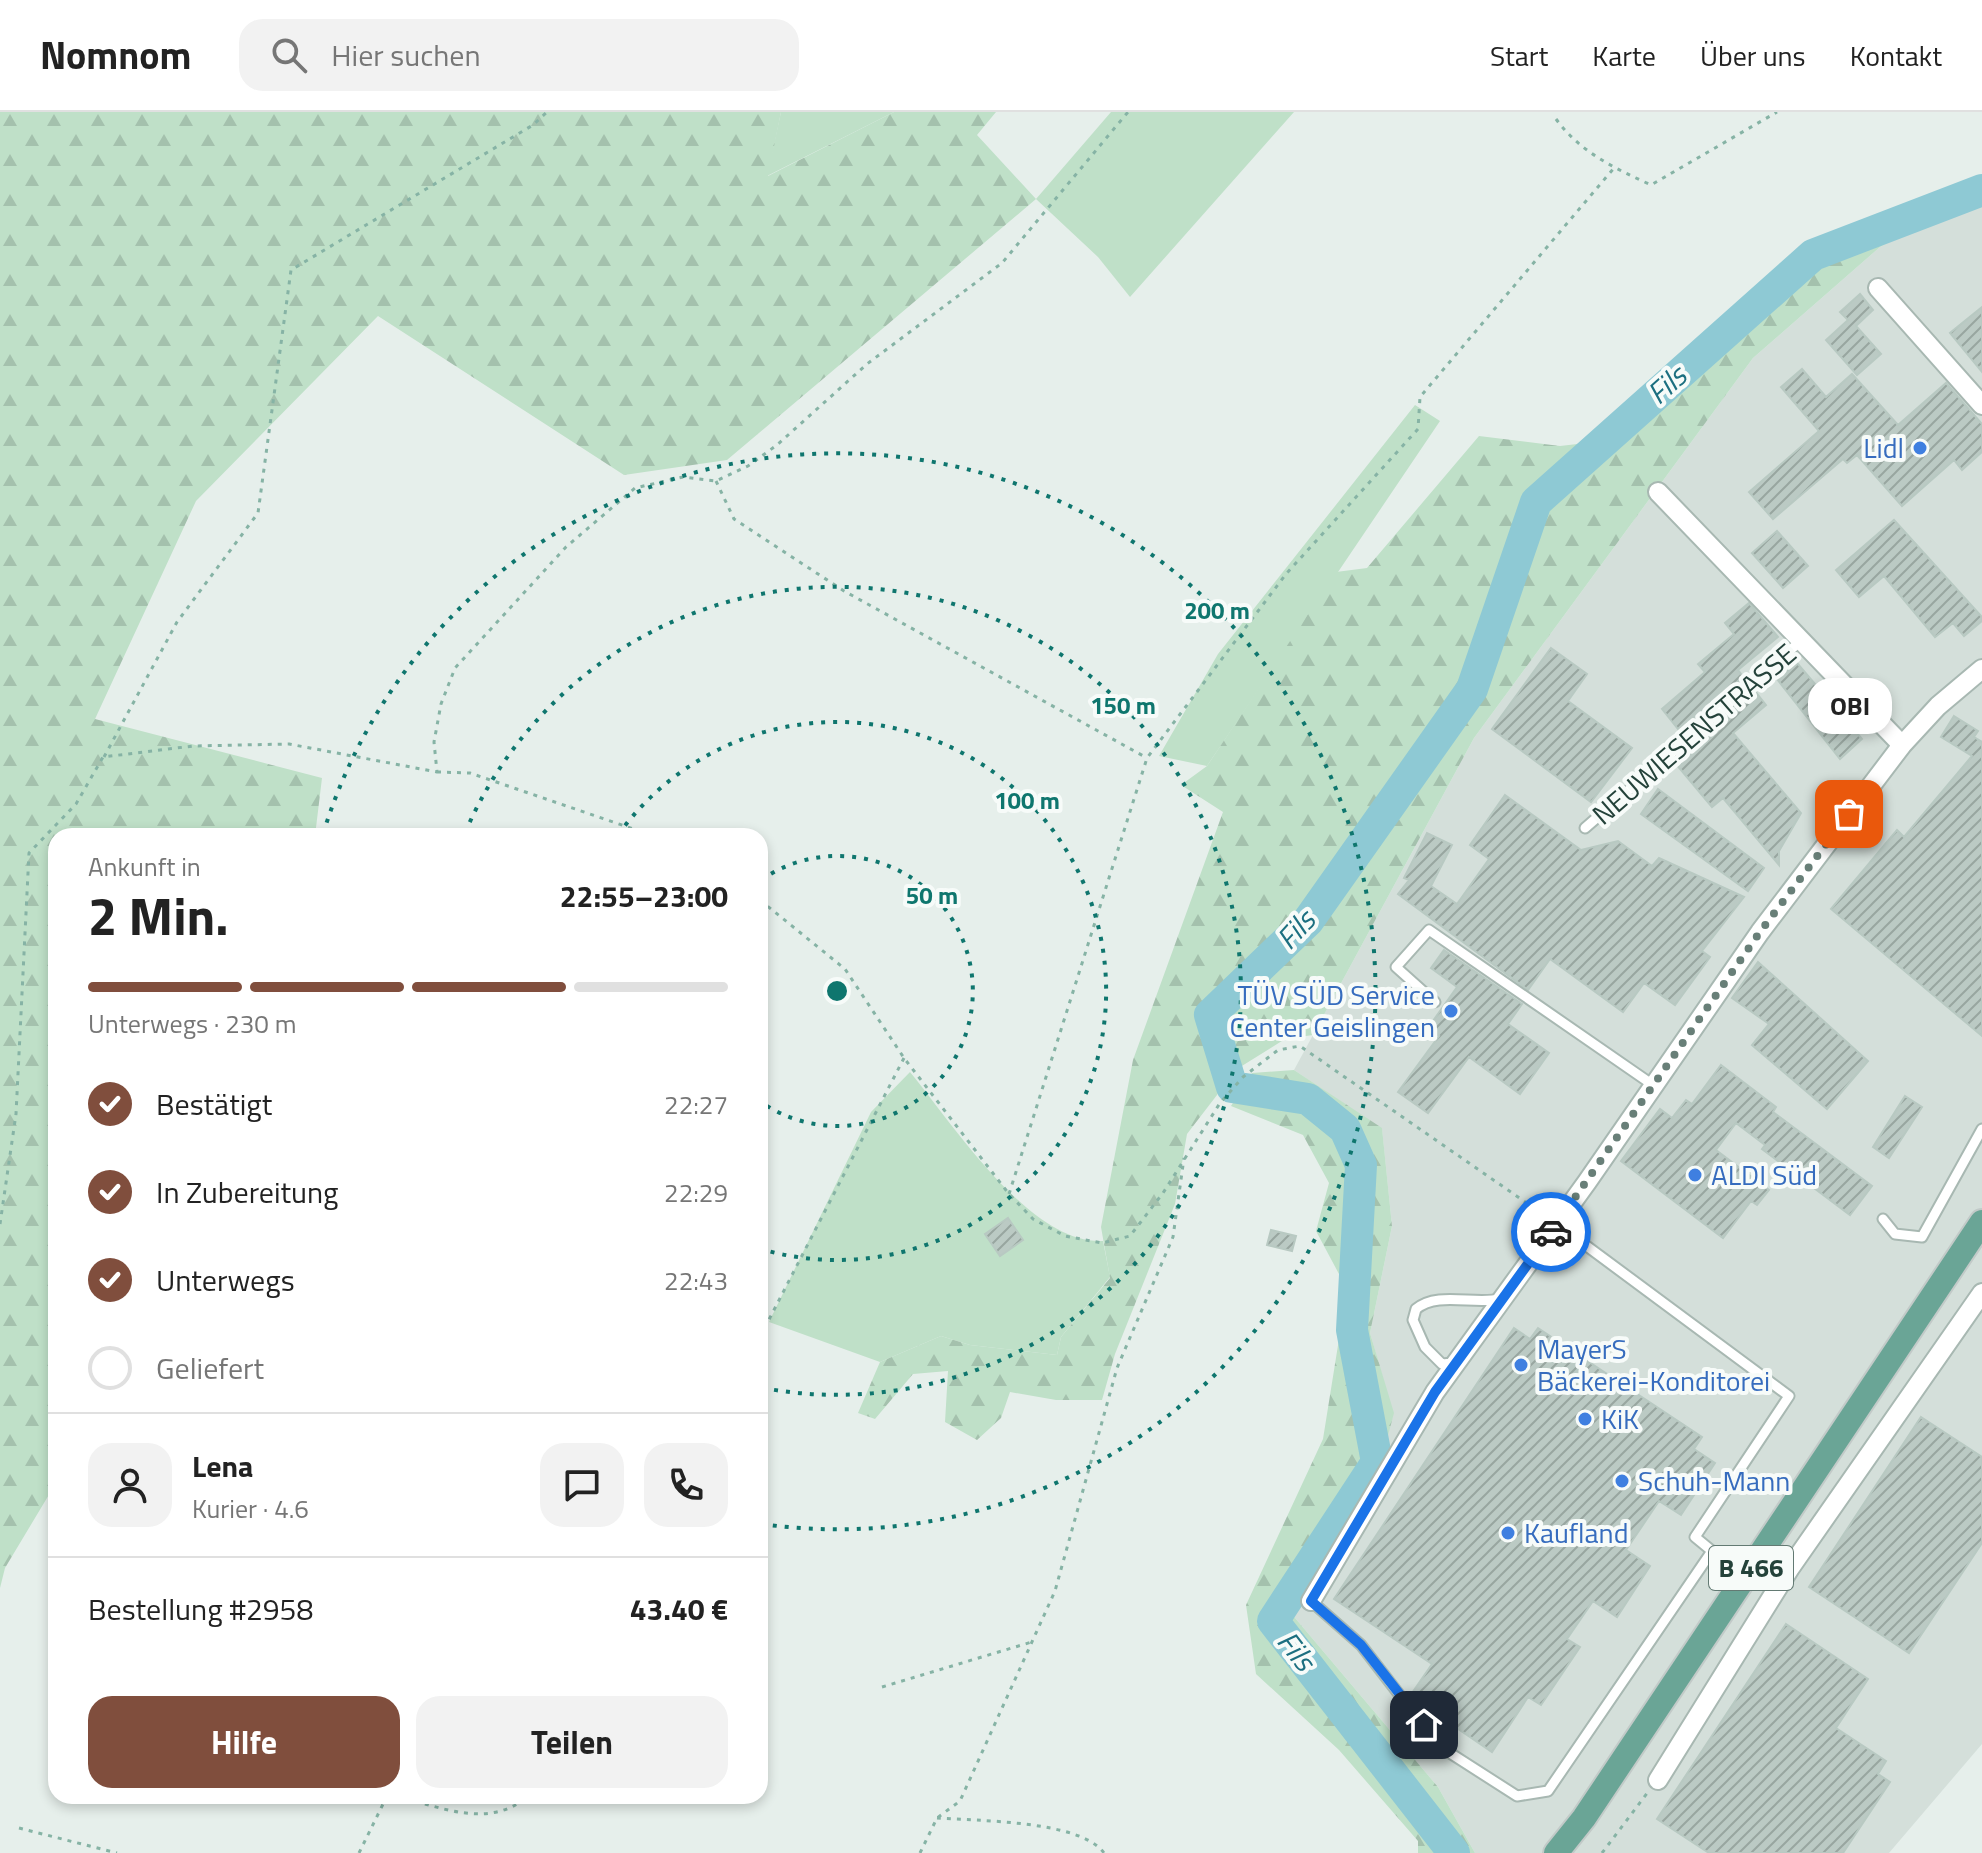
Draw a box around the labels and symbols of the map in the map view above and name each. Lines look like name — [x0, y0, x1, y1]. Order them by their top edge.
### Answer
water label: Fils — [1636, 352, 1698, 415]
place label: Lidl — [1863, 426, 1904, 469]
marker: Lidl — [1911, 439, 1929, 457]
text: 200 m — [1184, 592, 1250, 628]
street label: NEUWIESENSTRASSE — [1582, 633, 1805, 835]
callout: OBI — [1807, 678, 1891, 734]
text: 150 m — [1090, 687, 1156, 723]
pin — [1815, 780, 1883, 848]
text: 100 m — [994, 782, 1060, 818]
text: 50 m — [906, 877, 958, 913]
water label: Fils — [1265, 897, 1327, 960]
place label: TÜV SÜD Service Center Geislingen — [1229, 973, 1435, 1048]
centre of rings — [823, 977, 851, 1005]
marker: TÜV SÜD Service Center Geislingen — [1442, 1002, 1460, 1020]
place label: ALDI Süd — [1711, 1153, 1817, 1196]
marker: ALDI Süd — [1686, 1166, 1704, 1184]
courier — [1511, 1192, 1591, 1272]
place label: MayerS Bäckerei-Konditorei — [1537, 1327, 1770, 1402]
marker: MayerS Bäckerei-Konditorei — [1512, 1356, 1530, 1374]
place label: KiK — [1601, 1397, 1639, 1440]
marker: KiK — [1576, 1410, 1594, 1428]
place label: Schuh-Mann — [1638, 1459, 1790, 1502]
marker: Schuh-Mann — [1613, 1472, 1631, 1490]
place label: Kaufland — [1524, 1511, 1628, 1554]
marker: Kaufland — [1499, 1524, 1517, 1542]
road number: B 466 — [1709, 1546, 1793, 1590]
water label: Fils — [1266, 1620, 1329, 1682]
pin — [1390, 1691, 1458, 1759]

